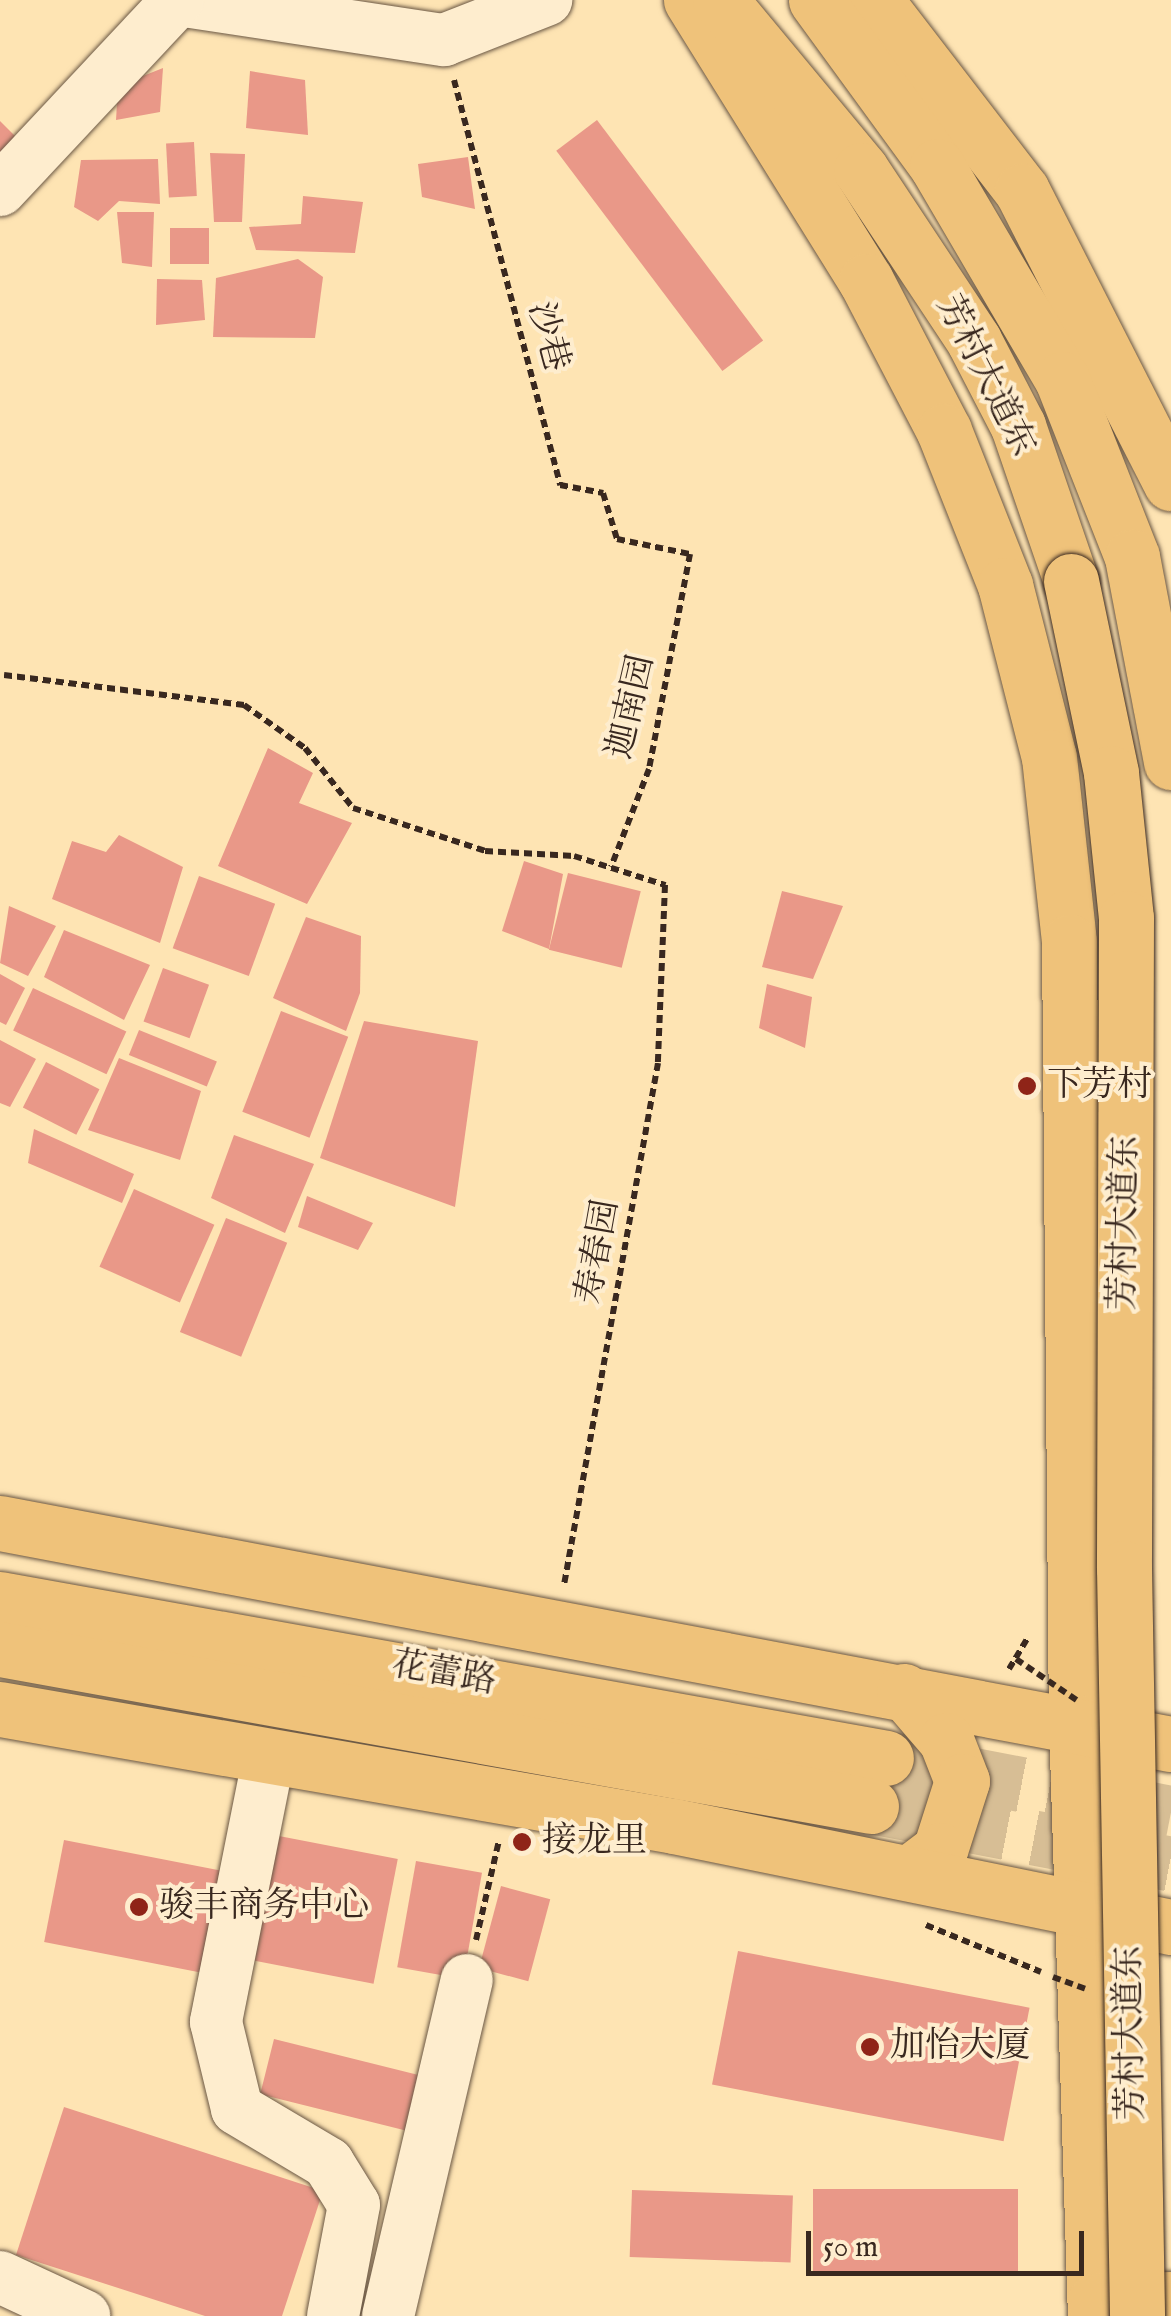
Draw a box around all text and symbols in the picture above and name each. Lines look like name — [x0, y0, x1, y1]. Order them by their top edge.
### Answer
street label: 芳村大道东 — [927, 289, 1043, 463]
street label: 沙巷 — [518, 298, 576, 376]
street label: 迦南园 — [600, 651, 664, 763]
place label: 下芳村 — [1047, 1065, 1152, 1107]
marker: 下芳村 — [1016, 1075, 1038, 1097]
street label: 芳村大道东 — [1102, 1135, 1148, 1311]
street label: 寿春园 — [569, 1197, 629, 1307]
street label: 花蕾路 — [389, 1644, 499, 1704]
place label: 接龙里 — [542, 1821, 647, 1863]
marker: 接龙里 — [511, 1831, 533, 1853]
place label: 骏丰商务中心 — [159, 1886, 369, 1928]
marker: 骏丰商务中心 — [128, 1896, 150, 1918]
street label: 芳村大道东 — [1108, 1945, 1154, 2121]
place label: 加怡大厦 — [890, 2026, 1030, 2068]
marker: 加怡大厦 — [859, 2036, 881, 2058]
scale bar — [811, 2211, 1088, 2273]
text: 50 m — [823, 2229, 878, 2267]

